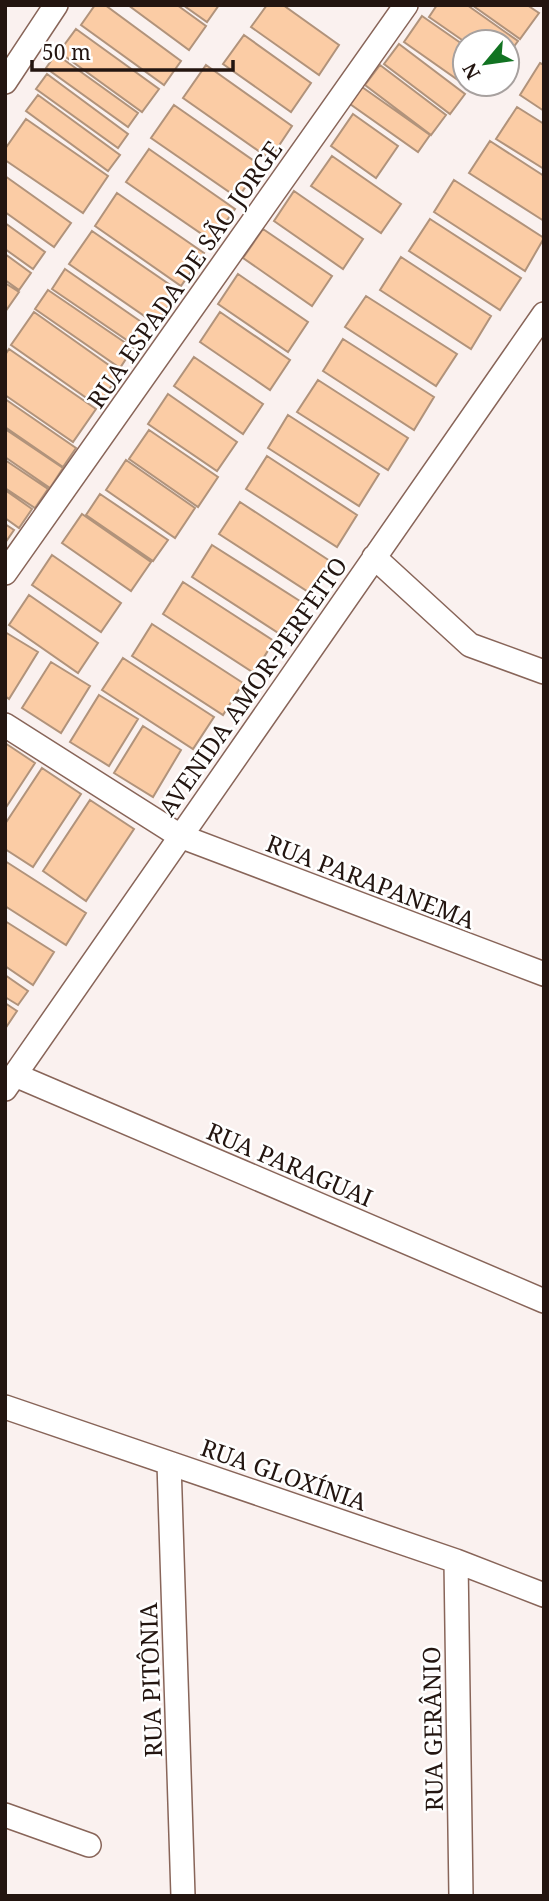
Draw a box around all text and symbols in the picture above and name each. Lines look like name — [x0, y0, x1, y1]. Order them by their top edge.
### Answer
scale bar — [32, 28, 233, 72]
north arrow — [451, 28, 521, 98]
text: 50 m — [42, 38, 91, 66]
text: N — [456, 58, 486, 84]
street label: RUA ESPADA DE SÃO JORGE — [79, 134, 289, 414]
street label: AVENIDA AMOR-PERFEITO — [150, 550, 354, 822]
street label: RUA PARAPANEMA — [262, 826, 480, 936]
street label: RUA PARAGUAI — [202, 1114, 378, 1214]
street label: RUA GLOXÍNIA — [197, 1430, 371, 1518]
street label: RUA PITÔNIA — [131, 1602, 169, 1758]
street label: RUA GERÂNIO — [414, 1646, 450, 1812]

